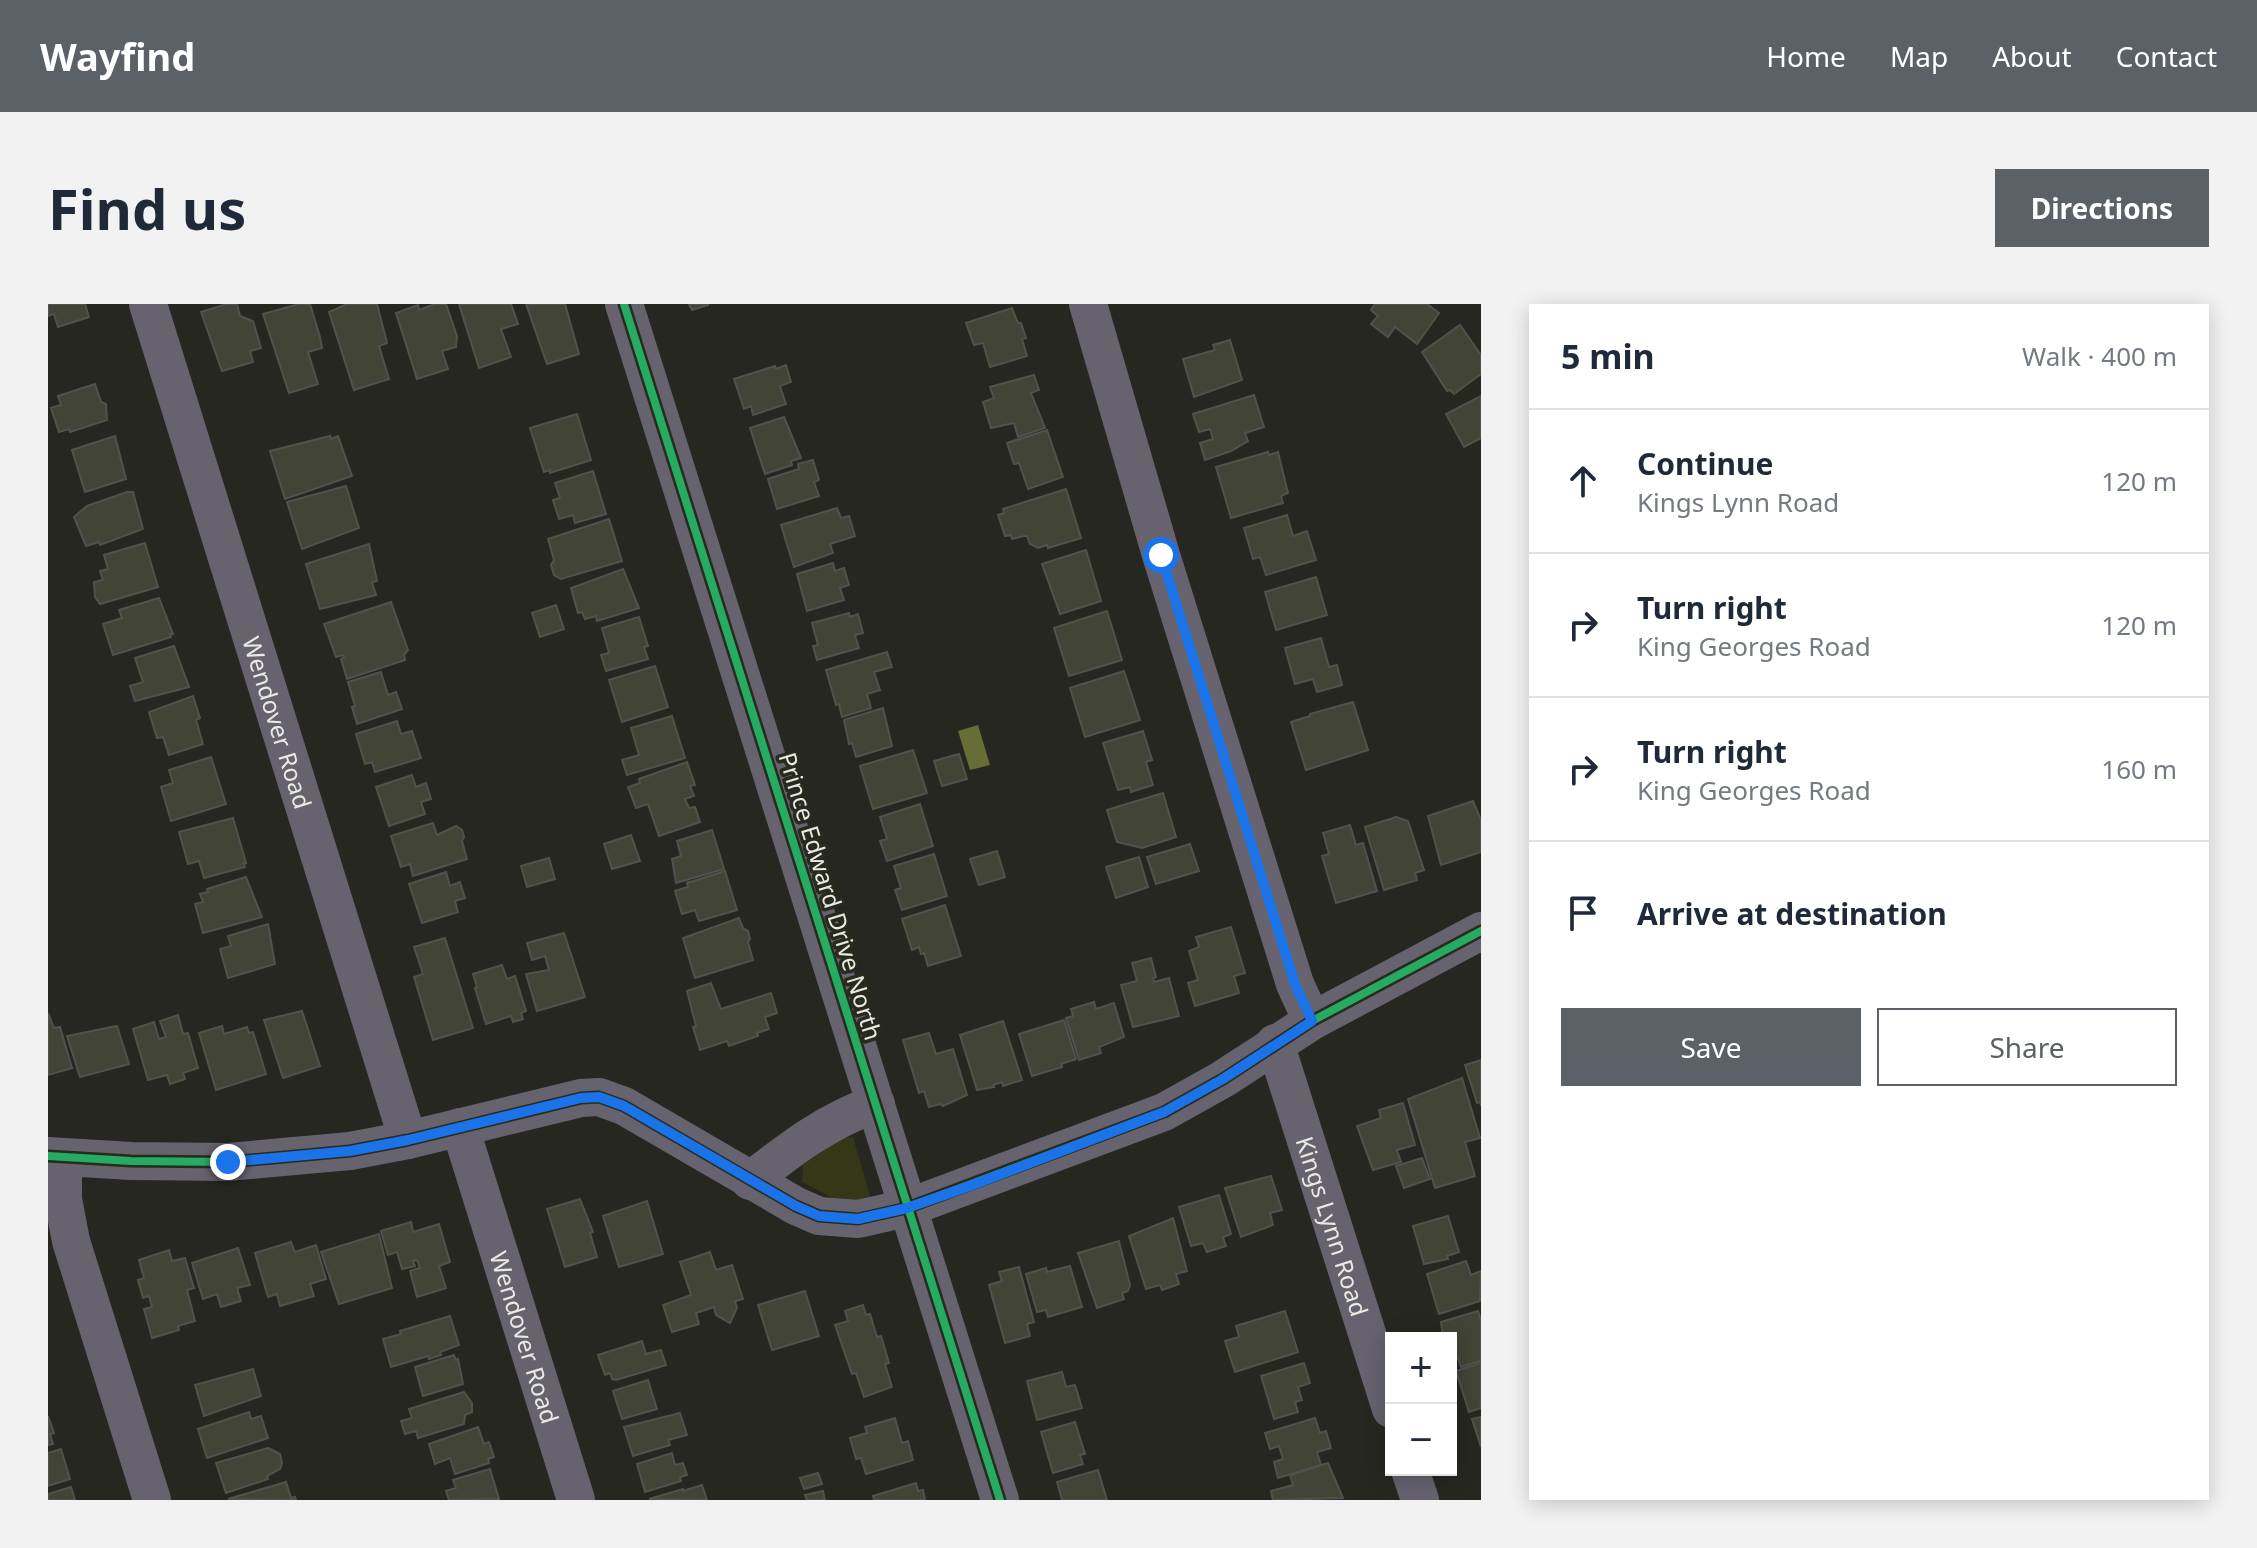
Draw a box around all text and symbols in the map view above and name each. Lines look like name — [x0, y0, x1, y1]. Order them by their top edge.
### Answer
text: Wayfind — [40, 30, 195, 82]
text: Home — [1766, 37, 1846, 75]
text: Map — [1890, 37, 1948, 75]
text: About — [1992, 37, 2072, 75]
text: Contact — [2116, 37, 2217, 75]
button: Directions — [1995, 169, 2209, 247]
text: Find us — [48, 170, 246, 246]
text: 5 min — [1561, 333, 1655, 379]
text: Walk · 400 m — [2022, 338, 2177, 374]
text: Continue — [1637, 443, 1773, 484]
icon: ahead — [1561, 459, 1605, 503]
text: 120 m — [2101, 463, 2177, 499]
text: Kings Lynn Road — [1637, 484, 1839, 520]
route start — [1143, 537, 1179, 573]
text: Turn right — [1637, 587, 1787, 628]
icon: right — [1561, 603, 1605, 647]
text: 120 m — [2101, 607, 2177, 643]
text: King Georges Road — [1637, 628, 1871, 664]
street label: Wendover Road — [236, 632, 320, 812]
text: Turn right — [1637, 731, 1787, 772]
icon: right — [1561, 747, 1605, 791]
street label: Prince Edward Drive North — [771, 748, 891, 1044]
text: 160 m — [2101, 751, 2177, 787]
text: King Georges Road — [1637, 772, 1871, 808]
icon: arrive — [1561, 891, 1605, 935]
text: Arrive at destination — [1637, 893, 1947, 934]
button: Save — [1561, 1008, 1861, 1086]
button: Share — [1877, 1008, 2177, 1086]
street label: Kings Lynn Road — [1289, 1132, 1377, 1320]
route end — [210, 1144, 246, 1180]
street label: Wendover Road — [483, 1247, 568, 1427]
map controls — [1385, 1332, 1457, 1476]
button: + — [1385, 1332, 1457, 1404]
button: − — [1385, 1404, 1457, 1476]

